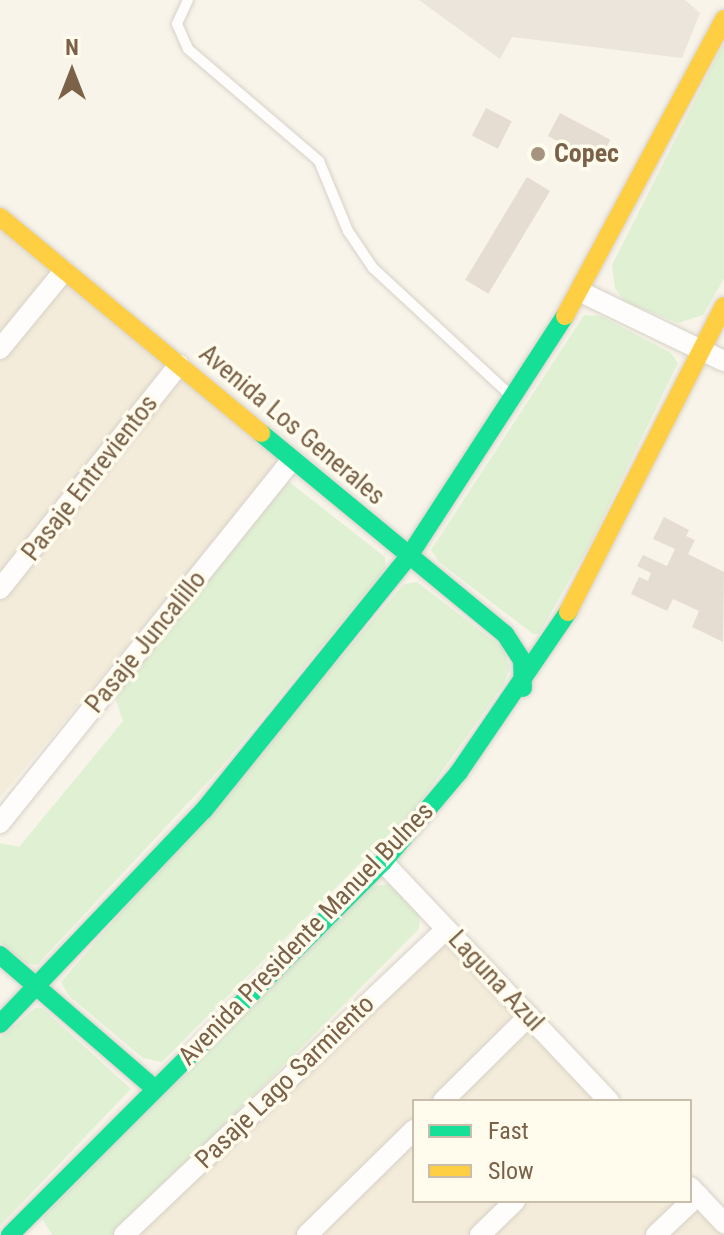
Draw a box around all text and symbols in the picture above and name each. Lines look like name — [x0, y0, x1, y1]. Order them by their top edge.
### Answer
north arrow — [32, 32, 112, 112]
text: N — [65, 35, 79, 60]
place label: Copec — [554, 138, 619, 170]
marker: Copec — [529, 145, 547, 163]
street label: Avenida Los Generales — [193, 338, 391, 512]
street label: Pasaje Entrevientos — [15, 389, 165, 567]
street label: Pasaje Juncalillo — [79, 565, 213, 719]
street label: Avenida Presidente Manuel Bulnes — [172, 796, 440, 1072]
street label: Laguna Azul — [442, 924, 550, 1038]
street label: Pasaje Lago Sarmiento — [189, 989, 381, 1175]
legend — [412, 1099, 692, 1203]
text: Fast — [488, 1117, 529, 1145]
text: Slow — [488, 1157, 534, 1185]

